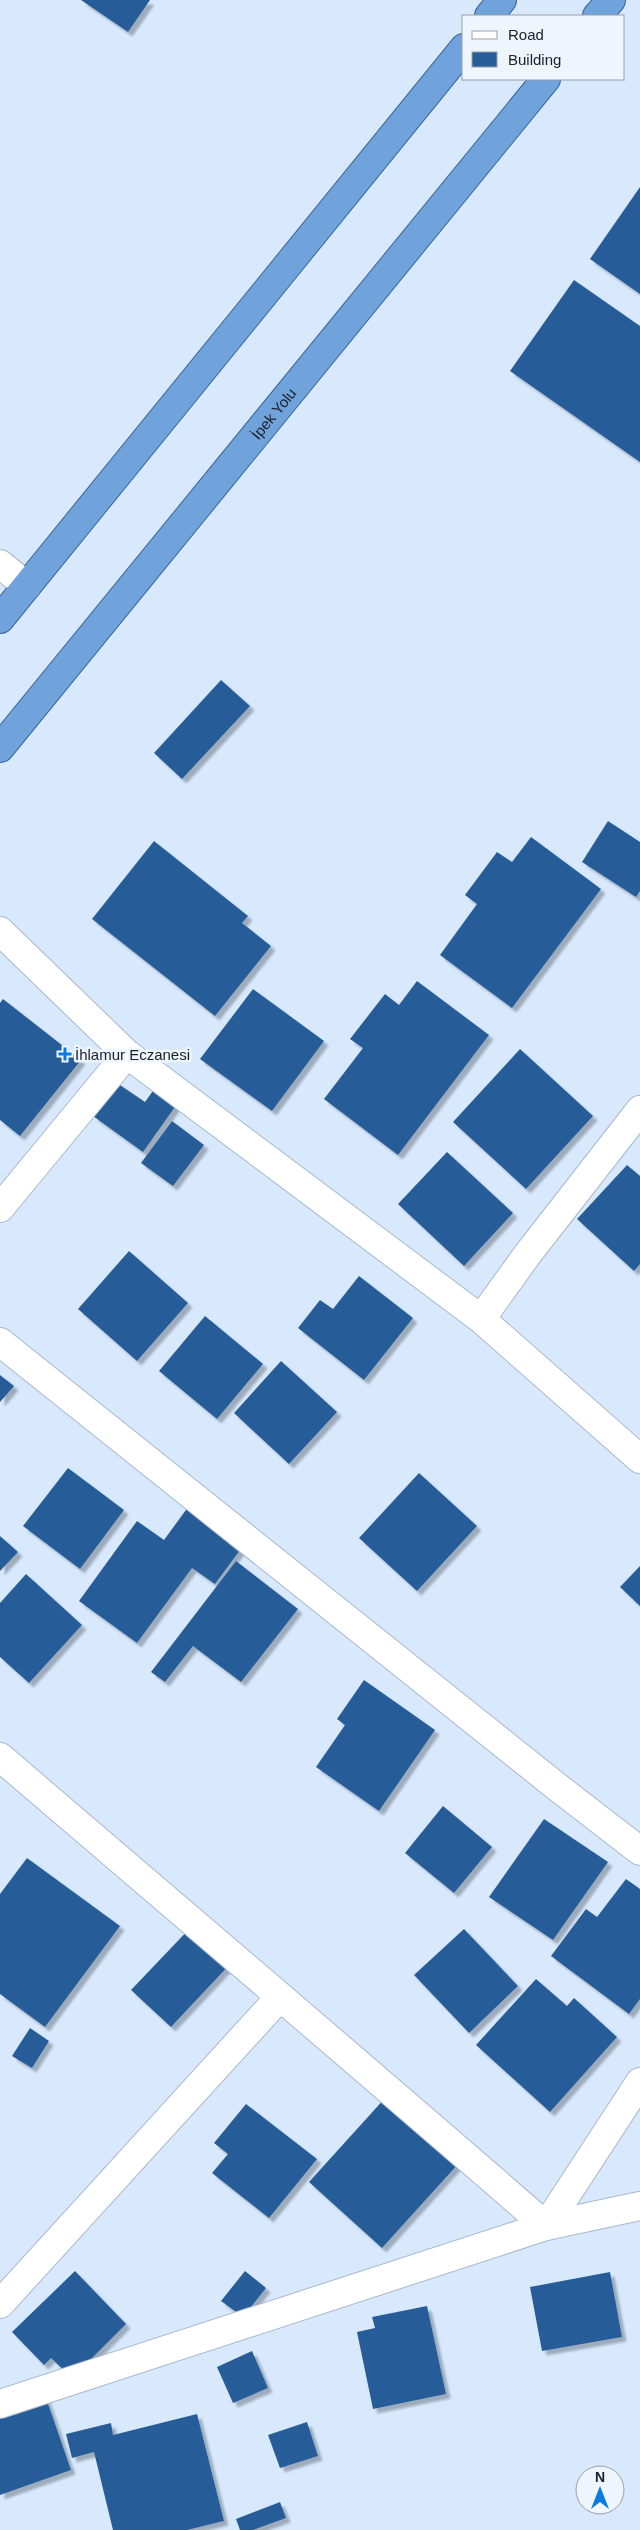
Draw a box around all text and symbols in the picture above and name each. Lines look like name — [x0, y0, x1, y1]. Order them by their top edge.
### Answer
legend — [462, 15, 625, 80]
text: Road — [508, 26, 544, 43]
text: Building — [508, 51, 561, 68]
street label: İpek Yolu — [247, 384, 299, 442]
place label: İhlamur Eczanesi — [75, 1046, 190, 1063]
marker: İhlamur Eczanesi — [59, 1048, 71, 1060]
north arrow — [575, 2465, 625, 2515]
text: N — [595, 2469, 605, 2485]

